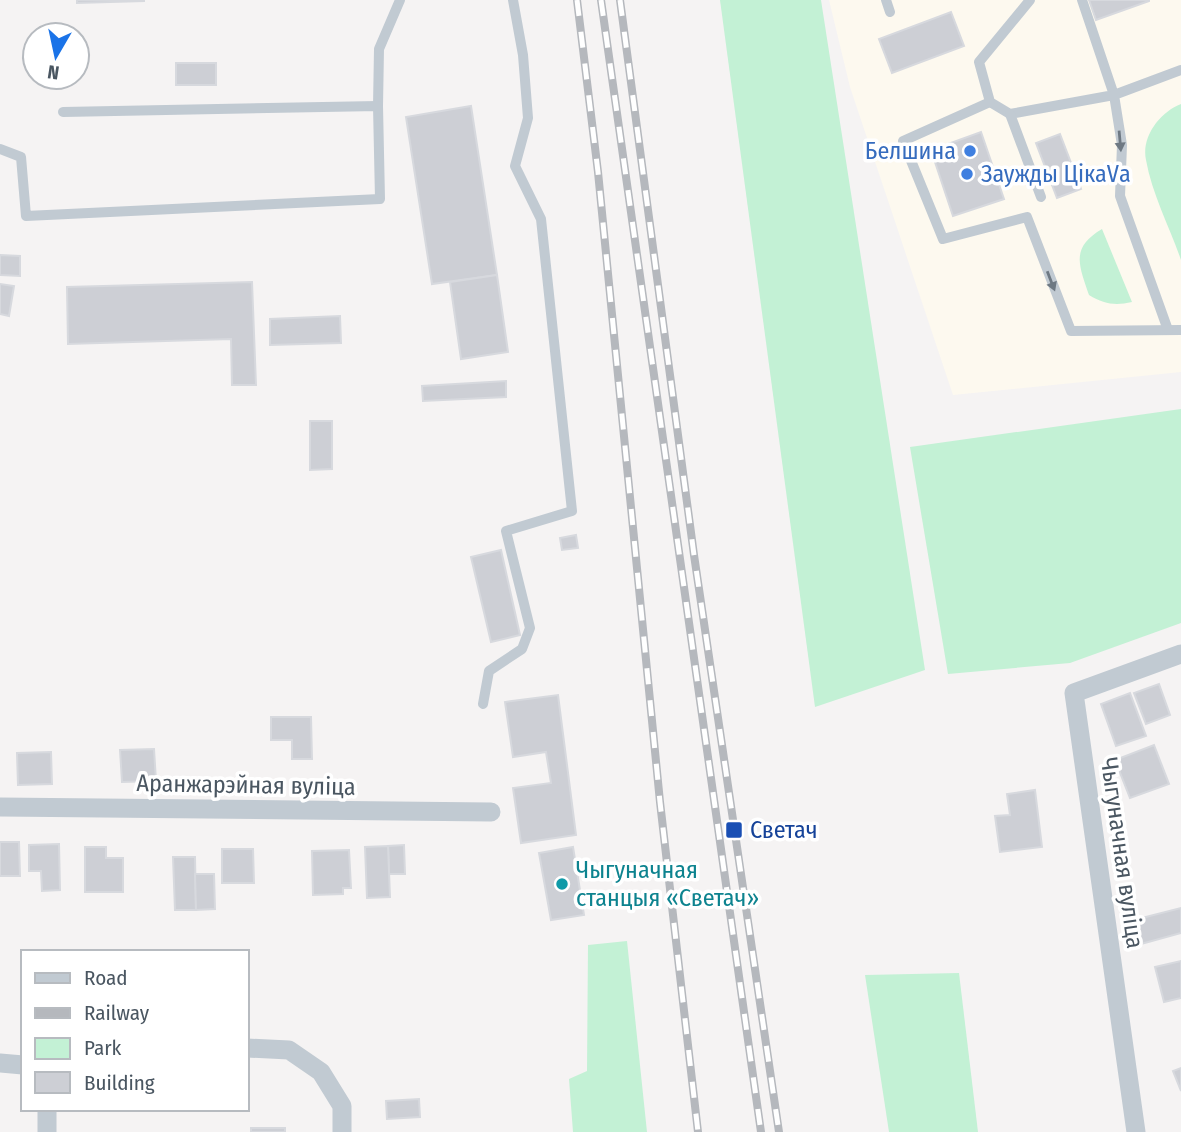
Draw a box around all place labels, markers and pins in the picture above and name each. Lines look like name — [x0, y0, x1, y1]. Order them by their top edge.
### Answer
place label: Белшина — [865, 137, 956, 165]
marker: Белшина — [962, 143, 978, 159]
place label: Заужды ЦікаVа — [981, 160, 1131, 188]
marker: Заужды ЦікаVа — [959, 166, 975, 182]
place label: Светач — [750, 816, 818, 844]
marker: Светач — [724, 820, 744, 840]
place label: Чыгуначная станцыя «Светач» — [576, 856, 759, 912]
marker: Чыгуначная станцыя «Светач» — [554, 876, 570, 892]

